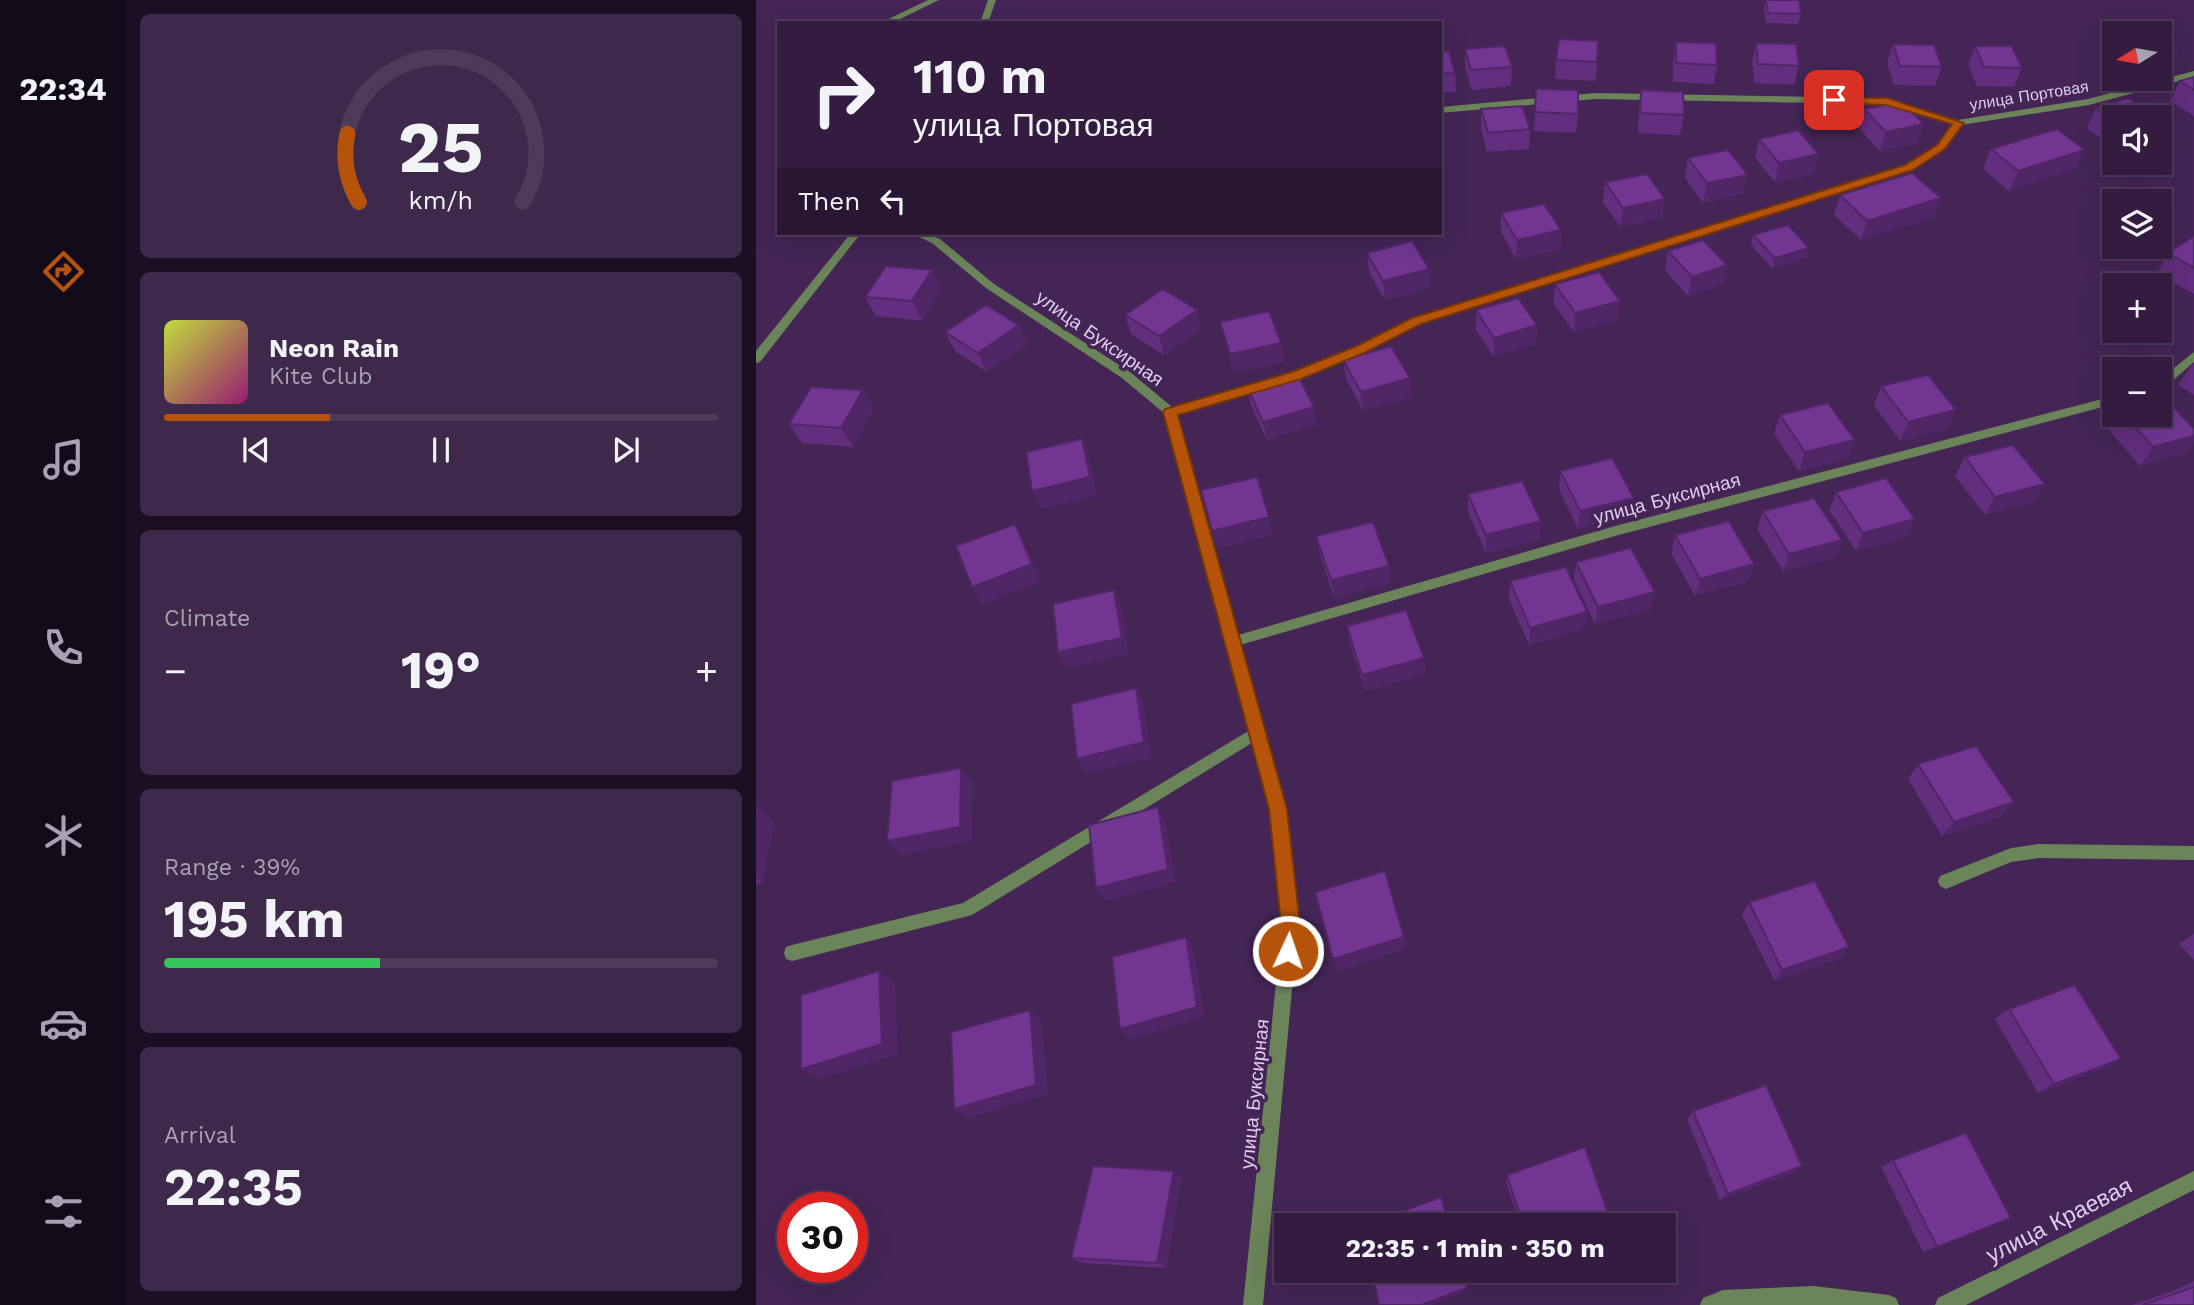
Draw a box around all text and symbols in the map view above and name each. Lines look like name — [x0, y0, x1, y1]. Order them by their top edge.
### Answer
north arrow — [2102, 21, 2172, 91]
map controls — [2102, 21, 2172, 427]
text: 110 m — [913, 47, 1047, 105]
icon: right — [798, 49, 889, 140]
text: 22:34 — [19, 70, 107, 108]
pin — [1804, 70, 1864, 130]
street label: улица Портовая — [1968, 77, 2090, 114]
icon: arrive — [1815, 81, 1853, 119]
text: 25 — [398, 104, 484, 190]
button: sound — [2102, 105, 2172, 175]
text: улица Портовая — [913, 106, 1154, 144]
icon: left — [874, 182, 912, 220]
text: km/h — [409, 186, 473, 215]
text: Then — [798, 186, 860, 216]
button: layers — [2102, 189, 2172, 259]
icon: directions — [39, 247, 88, 296]
button: + — [2102, 273, 2172, 343]
street label: улица Буксирная — [1031, 286, 1168, 391]
text: Neon Rain — [269, 333, 399, 363]
button: − — [2102, 357, 2172, 427]
text: Kite Club — [269, 363, 372, 390]
icon: previous — [237, 431, 275, 469]
icon: pause — [422, 431, 460, 469]
icon: next — [607, 431, 645, 469]
icon: music — [39, 435, 88, 484]
street label: улица Буксирная — [1591, 468, 1743, 529]
text: Climate — [164, 605, 250, 632]
icon: phone — [39, 623, 88, 672]
text: 19° — [401, 640, 481, 701]
text: − — [164, 649, 187, 693]
text: + — [695, 649, 718, 693]
icon: climate — [39, 811, 88, 860]
text: Range · 39% — [164, 854, 300, 881]
text: 195 km — [164, 889, 345, 950]
position arrow — [1251, 914, 1325, 988]
icon: car — [39, 999, 88, 1048]
street label: улица Буксирная — [1235, 1018, 1274, 1170]
text: Arrival — [164, 1122, 236, 1149]
text: 22:35 — [164, 1157, 303, 1218]
street label: улица Краевая — [1982, 1172, 2137, 1269]
icon: filters — [39, 1187, 88, 1236]
speed limit sign: 30 — [777, 1192, 868, 1283]
text: 22:35 · 1 min · 350 m — [1345, 1233, 1605, 1263]

